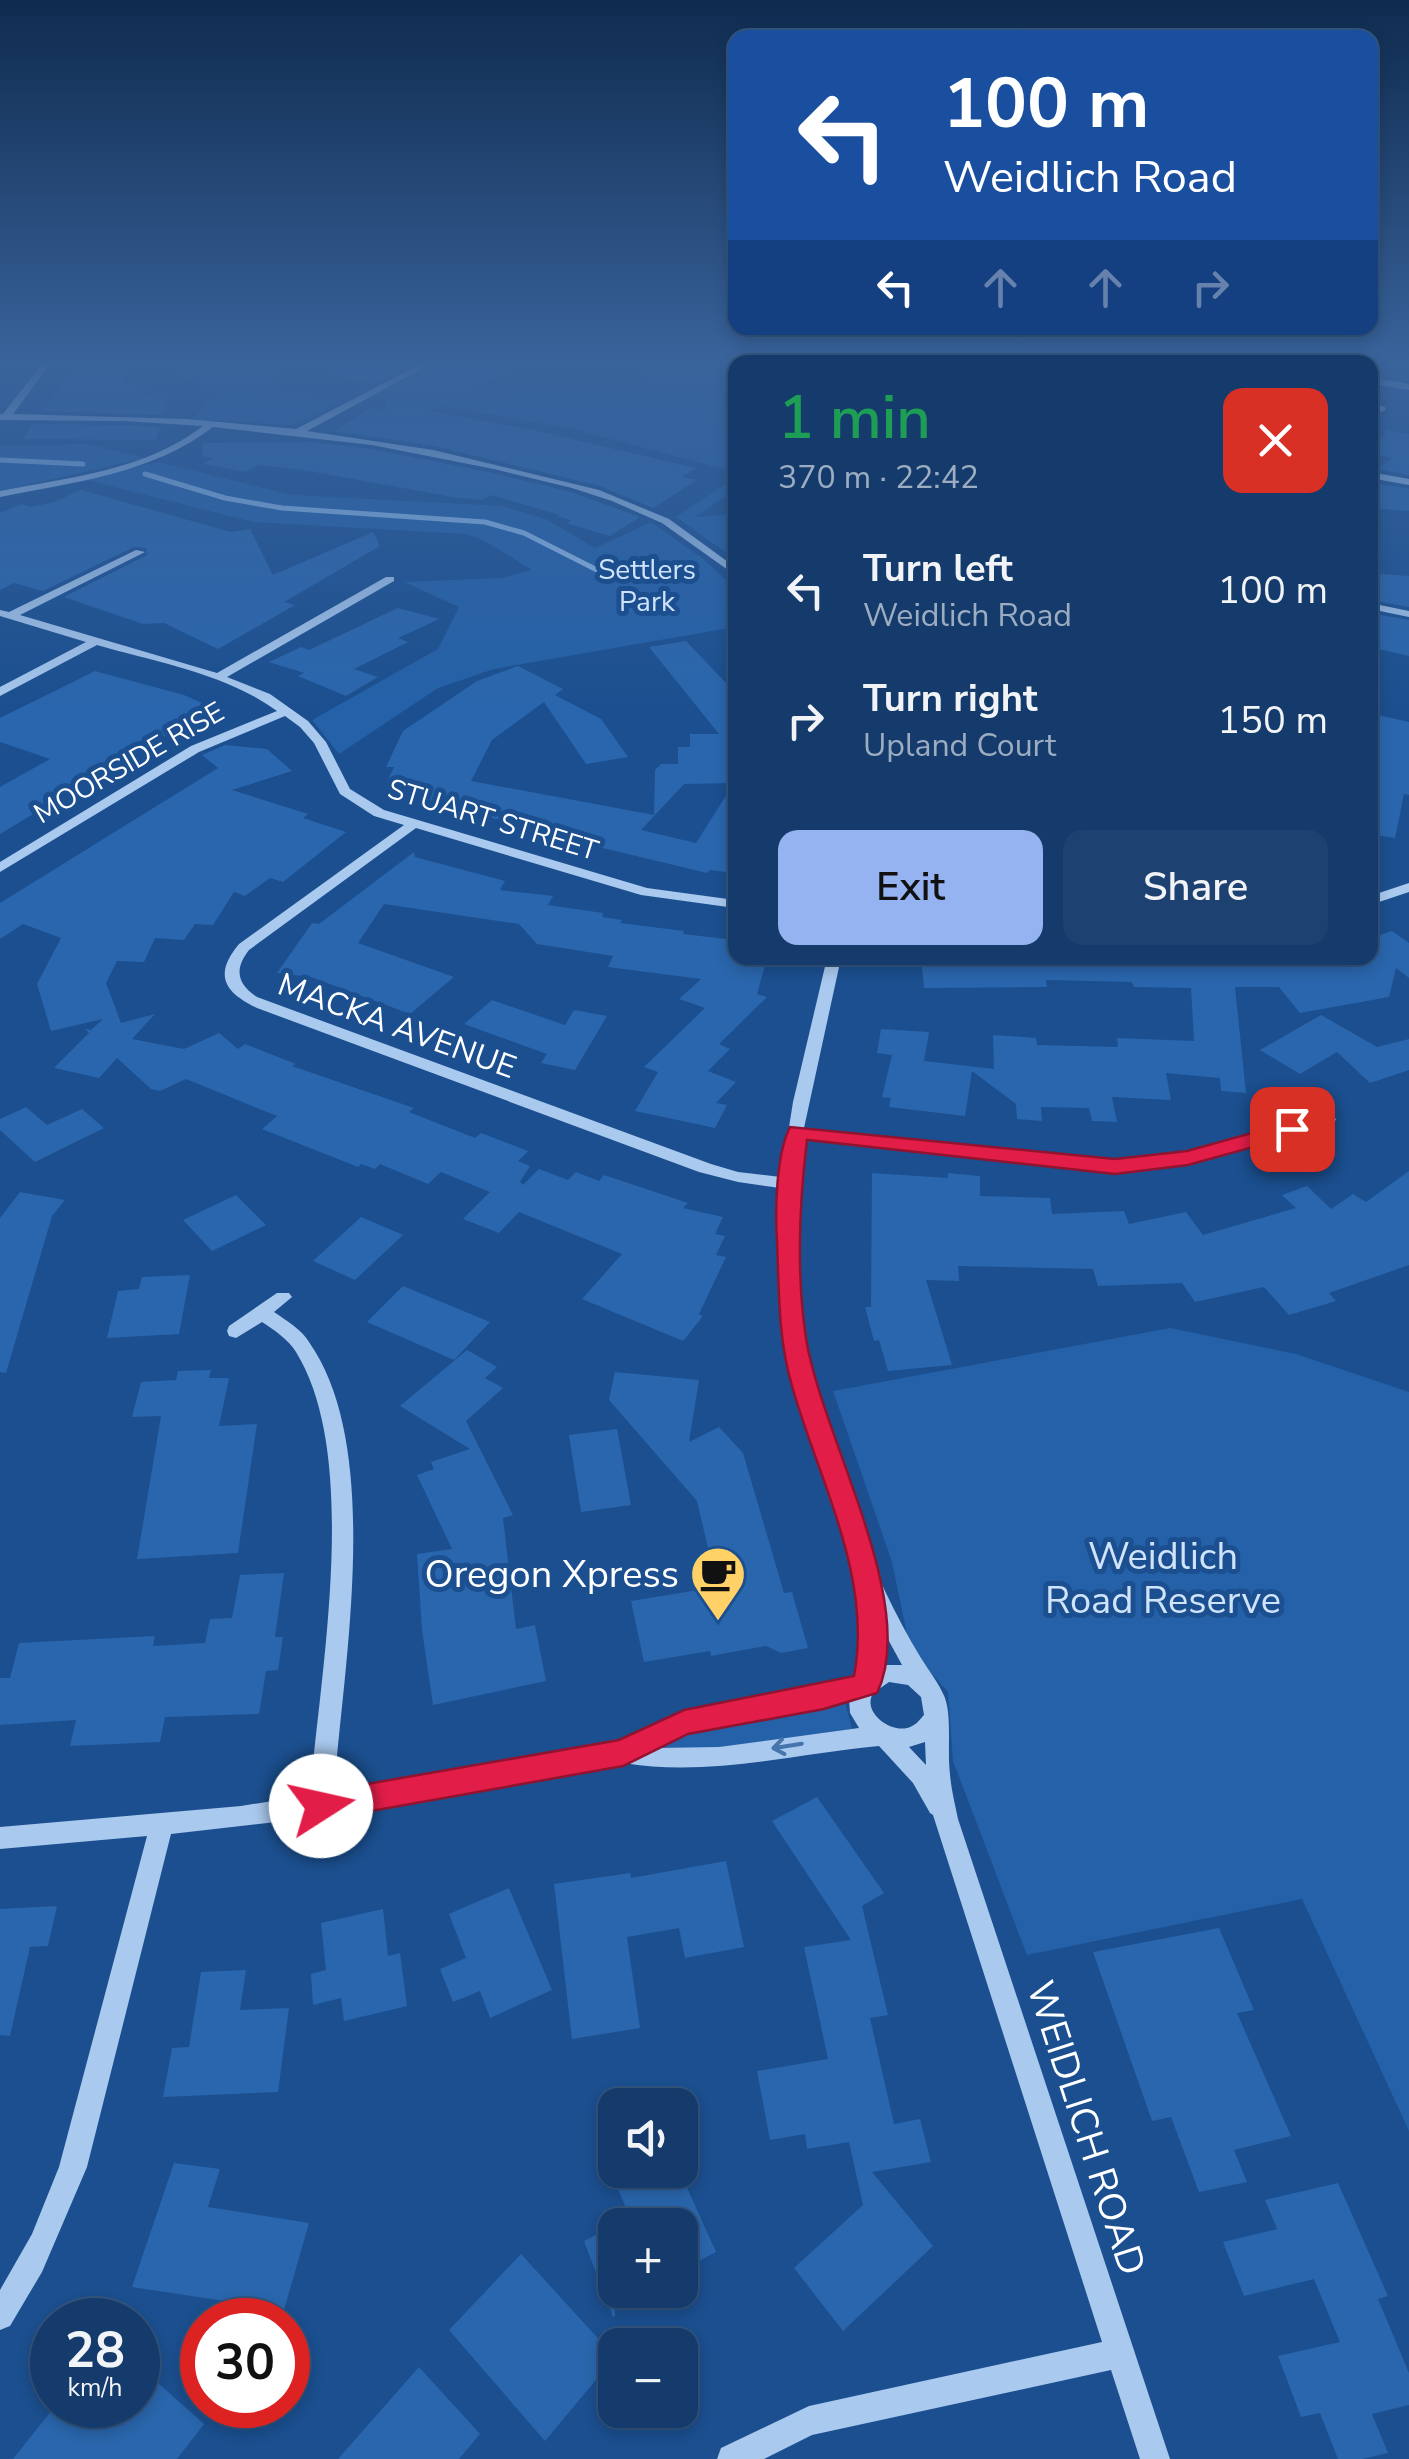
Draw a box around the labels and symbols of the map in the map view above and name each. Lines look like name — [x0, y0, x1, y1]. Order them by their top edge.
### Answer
park label: Settlers Park — [598, 551, 696, 621]
street label: MOORSIDE RISE — [27, 693, 231, 833]
street label: STUART STREET — [383, 770, 603, 870]
street label: MACKA AVENUE — [272, 963, 522, 1089]
pin — [1250, 1087, 1335, 1172]
park label: Weidlich Road Reserve — [1045, 1531, 1281, 1626]
cafe icon: Oregon Xpress — [688, 1544, 748, 1623]
place label: Oregon Xpress — [425, 1549, 679, 1600]
one-way arrow — [771, 1737, 804, 1755]
position arrow — [269, 1754, 373, 1858]
street label: WEIDLICH ROAD — [1014, 1974, 1158, 2282]
speed limit sign: 30 — [180, 2298, 310, 2428]

